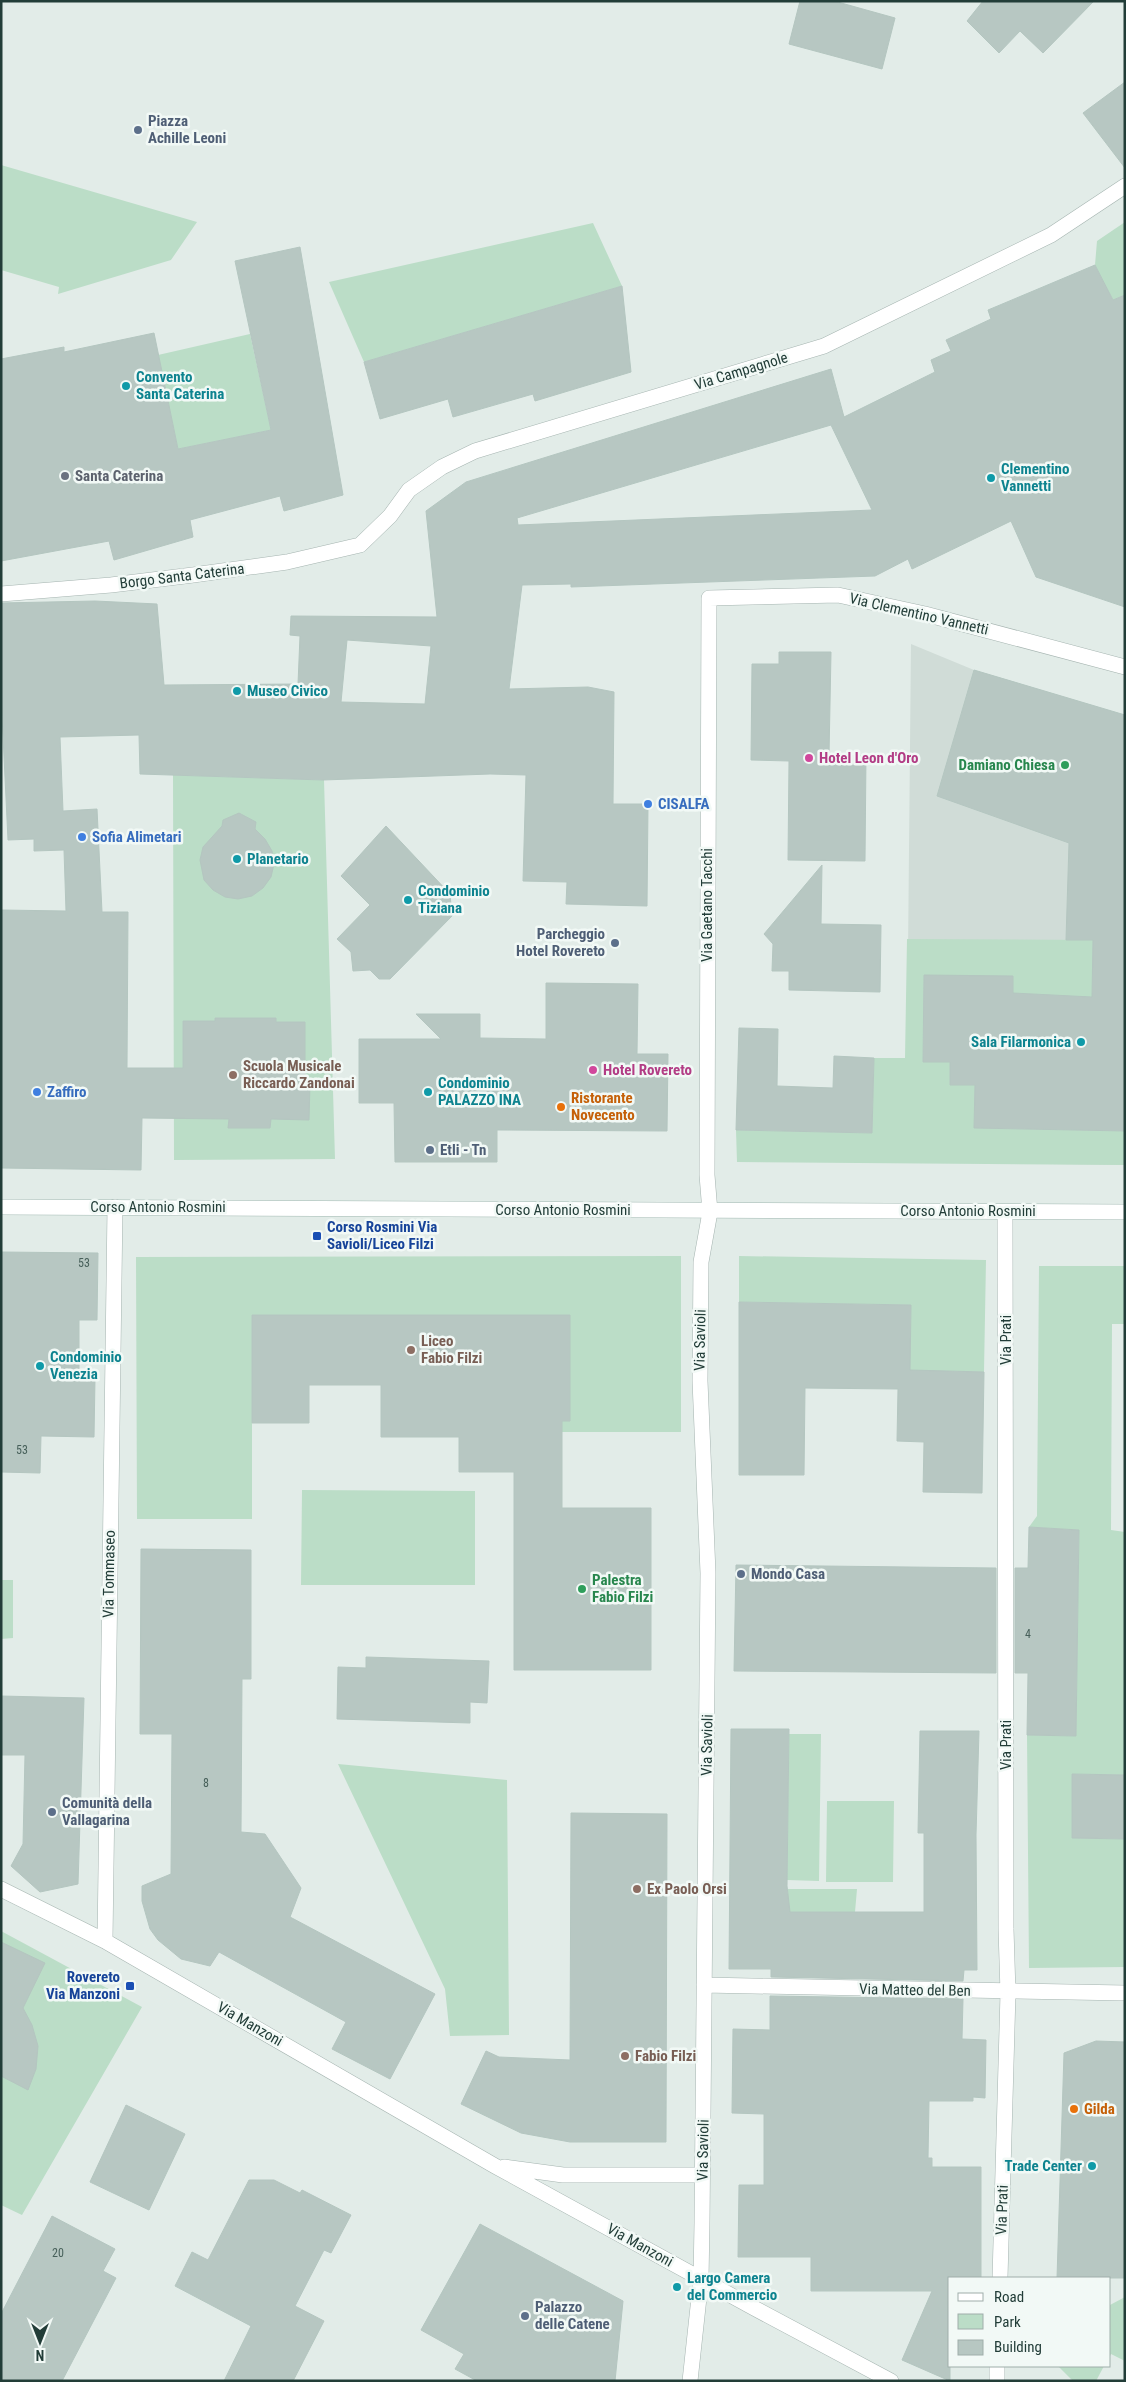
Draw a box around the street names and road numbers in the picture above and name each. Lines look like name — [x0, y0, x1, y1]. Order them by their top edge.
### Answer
street label: Via Campagnole — [692, 348, 790, 394]
street label: Borgo Santa Caterina — [119, 559, 245, 593]
street label: Via Clementino Vannetti — [848, 589, 990, 639]
street label: Via Gaetano Tacchi — [698, 848, 716, 962]
street label: Corso Antonio Rosmini — [90, 1198, 226, 1216]
street label: Corso Antonio Rosmini — [495, 1201, 631, 1219]
street label: Corso Antonio Rosmini — [900, 1202, 1036, 1220]
street label: Via Savioli — [690, 1309, 710, 1371]
street label: Via Prati — [997, 1315, 1015, 1365]
street label: Via Tommaseo — [99, 1530, 119, 1618]
street label: Via Savioli — [697, 1714, 717, 1776]
street label: Via Prati — [997, 1720, 1015, 1770]
street label: Via Matteo del Ben — [859, 1980, 971, 2000]
street label: Via Manzoni — [214, 1998, 286, 2050]
street label: Via Savioli — [693, 2119, 713, 2181]
street label: Via Prati — [992, 2185, 1012, 2235]
street label: Via Manzoni — [604, 2219, 676, 2271]

